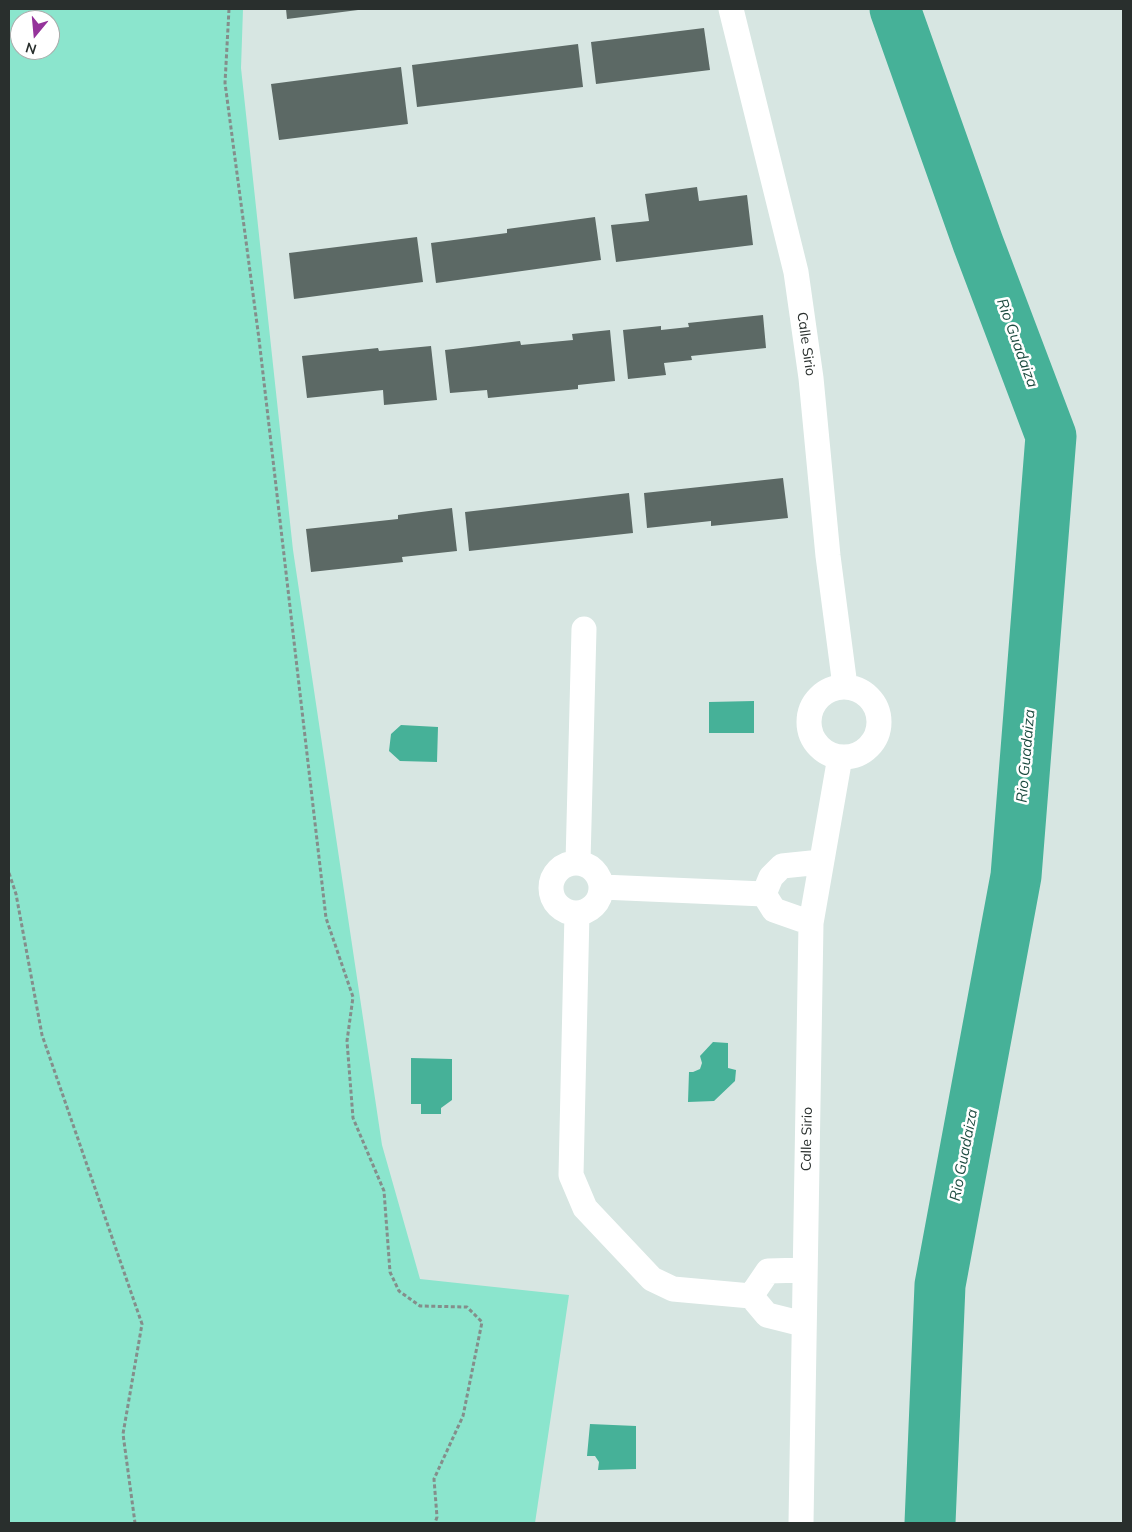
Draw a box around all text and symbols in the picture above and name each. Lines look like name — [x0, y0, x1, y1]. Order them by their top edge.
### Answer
north arrow — [10, 10, 60, 60]
text: N — [23, 38, 39, 59]
water label: Rio Guadaiza — [993, 296, 1041, 390]
street label: Calle Sirio — [793, 311, 819, 377]
water label: Rio Guadaiza — [1013, 709, 1039, 803]
street label: Calle Sirio — [798, 1107, 816, 1171]
water label: Rio Guadaiza — [946, 1107, 982, 1203]

